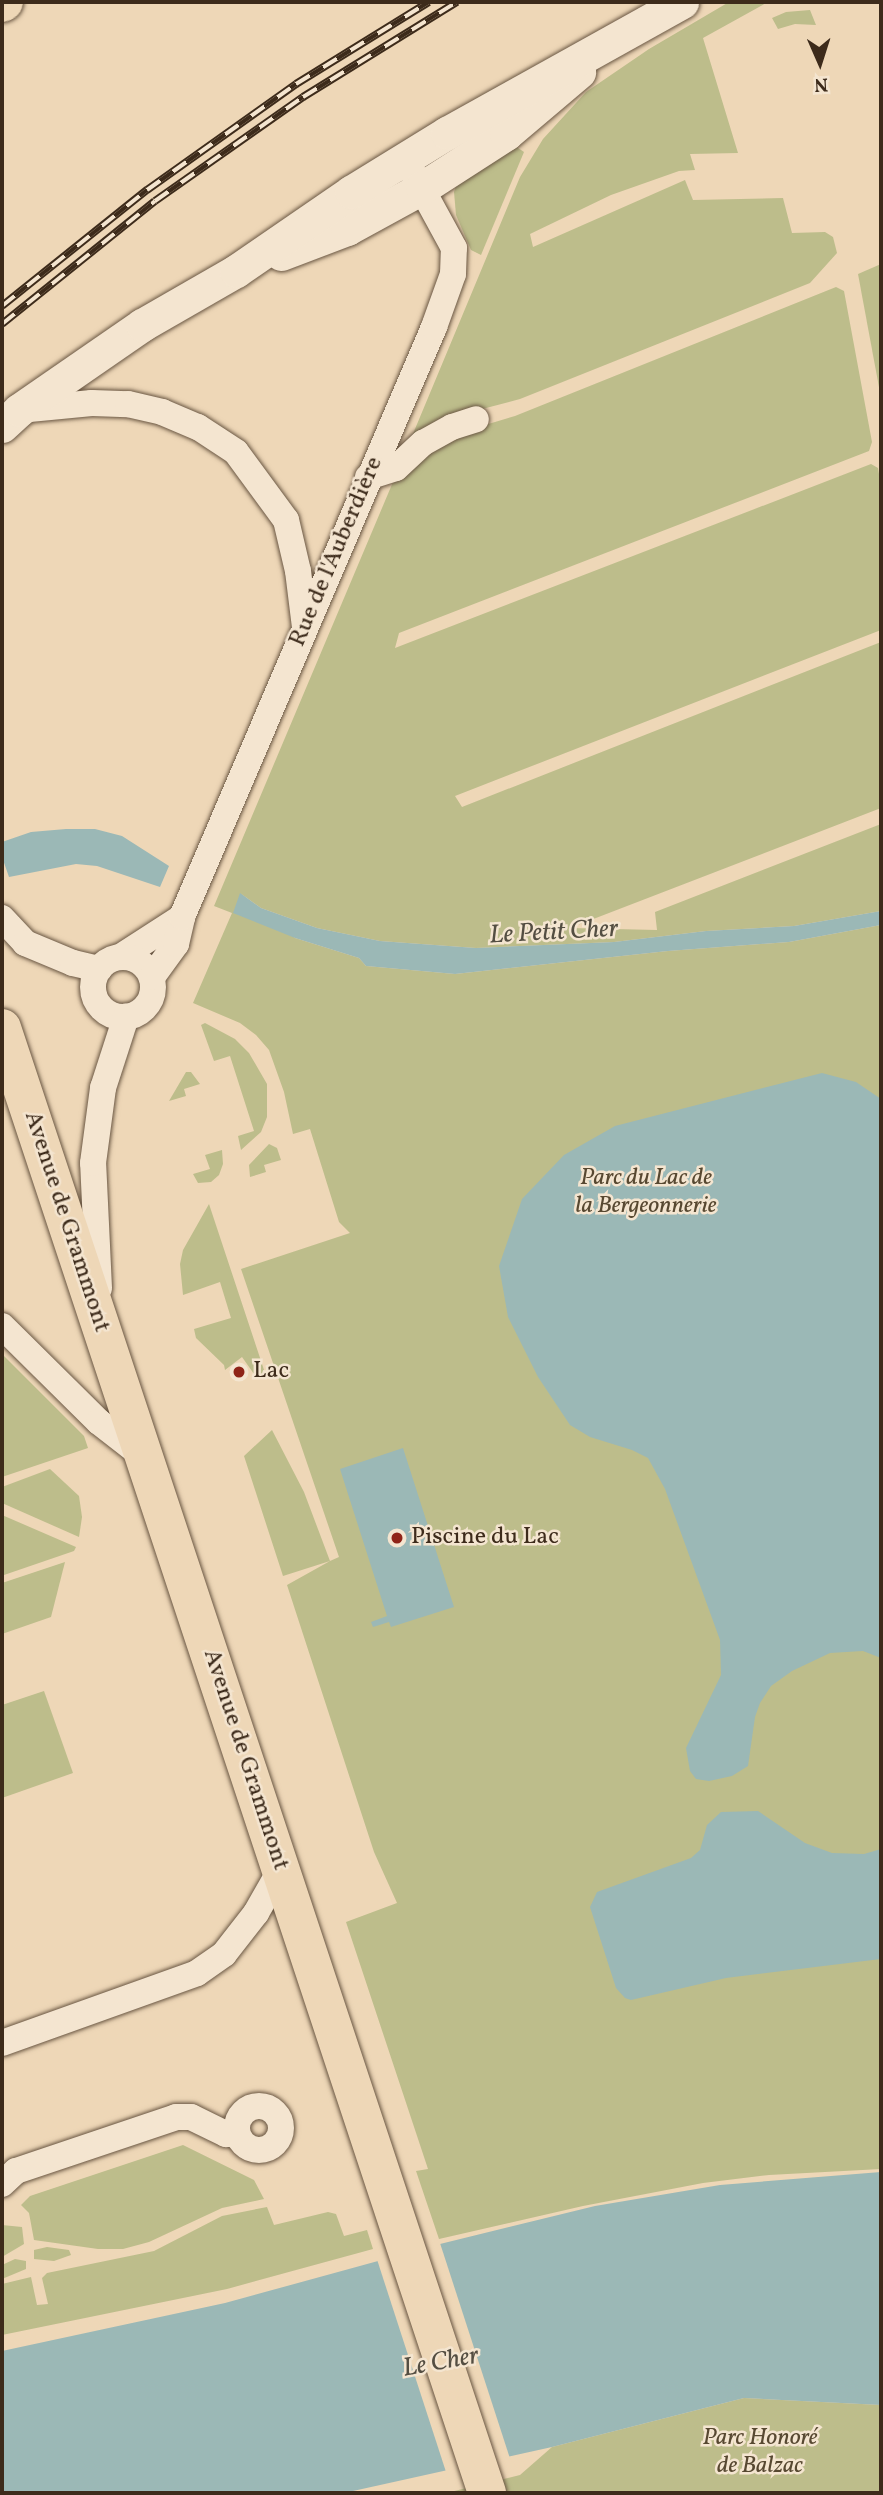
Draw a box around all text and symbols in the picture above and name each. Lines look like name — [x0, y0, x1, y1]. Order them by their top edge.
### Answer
north arrow — [785, 28, 855, 98]
text: N — [814, 71, 829, 97]
street label: Rue de l'Auberdière — [284, 453, 390, 651]
water label: Le Petit Cher — [489, 914, 619, 952]
street label: Avenue de Grammont — [17, 1108, 115, 1336]
park label: Parc du Lac de la Bergeonnerie — [576, 1165, 716, 1221]
place label: Lac — [253, 1358, 289, 1386]
marker: Lac — [231, 1364, 247, 1380]
place label: Piscine du Lac — [411, 1524, 559, 1552]
marker: Piscine du Lac — [389, 1530, 405, 1546]
street label: Avenue de Grammont — [196, 1646, 294, 1874]
water label: Le Cher — [400, 2341, 482, 2385]
park label: Parc Honoré de Balzac — [702, 2425, 818, 2481]

